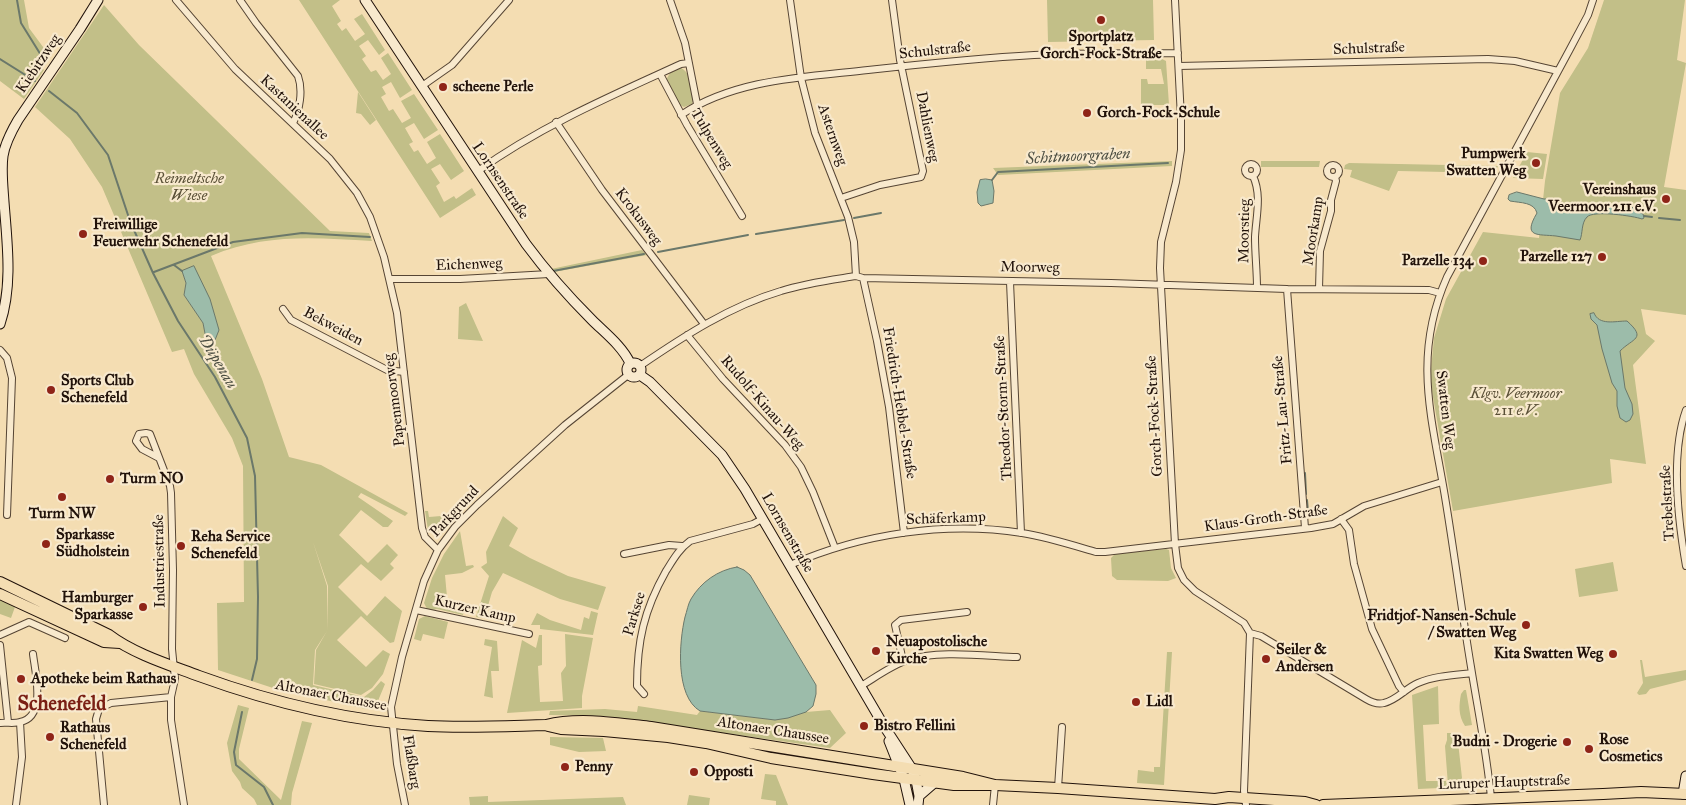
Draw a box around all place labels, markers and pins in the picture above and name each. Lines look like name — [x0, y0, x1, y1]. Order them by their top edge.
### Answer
marker: Sportplatz Gorch-Fock-Straße — [1095, 14, 1107, 26]
place label: Sportplatz Gorch-Fock-Straße — [1040, 28, 1162, 63]
place label: scheene Perle — [453, 78, 533, 96]
marker: scheene Perle — [437, 81, 449, 93]
place label: Gorch-Fock-Schule — [1097, 104, 1220, 122]
marker: Gorch-Fock-Schule — [1081, 107, 1093, 119]
place label: Pumpwerk Swatten Weg — [1446, 145, 1526, 180]
marker: Pumpwerk Swatten Weg — [1530, 157, 1542, 169]
place label: Vereinshaus Veermoor 211 e.V. — [1548, 181, 1656, 216]
marker: Vereinshaus Veermoor 211 e.V. — [1660, 193, 1672, 205]
place label: Freiwillige Feuerwehr Schenefeld — [93, 216, 228, 251]
marker: Freiwillige Feuerwehr Schenefeld — [77, 228, 89, 240]
place label: Parzelle 127 — [1520, 248, 1592, 266]
marker: Parzelle 127 — [1596, 251, 1608, 263]
place label: Parzelle 134 — [1402, 252, 1473, 270]
marker: Parzelle 134 — [1477, 255, 1489, 267]
place label: Sports Club Schenefeld — [61, 372, 134, 407]
marker: Sports Club Schenefeld — [45, 384, 57, 396]
place label: Turm NO — [120, 470, 184, 488]
marker: Turm NO — [104, 473, 116, 485]
marker: Turm NW — [56, 491, 68, 503]
place label: Turm NW — [29, 505, 95, 523]
place label: Sparkasse Südholstein — [56, 526, 129, 561]
place label: Reha Service Schenefeld — [191, 528, 270, 563]
marker: Sparkasse Südholstein — [40, 538, 52, 550]
marker: Reha Service Schenefeld — [175, 540, 187, 552]
place label: Hamburger Sparkasse — [61, 589, 133, 624]
marker: Hamburger Sparkasse — [137, 601, 149, 613]
place label: Fridtjof-Nansen-Schule / Swatten Weg — [1367, 607, 1516, 642]
marker: Fridtjof-Nansen-Schule / Swatten Weg — [1520, 619, 1532, 631]
place label: Neuapostolische Kirche — [886, 633, 987, 668]
place label: Seiler & Andersen — [1276, 641, 1333, 676]
marker: Neuapostolische Kirche — [870, 645, 882, 657]
place label: Kita Swatten Weg — [1494, 645, 1603, 663]
marker: Kita Swatten Weg — [1607, 648, 1619, 660]
marker: Seiler & Andersen — [1260, 653, 1272, 665]
place label: Apotheke beim Rathaus — [31, 670, 176, 688]
marker: Apotheke beim Rathaus — [15, 673, 27, 685]
place label: Lidl — [1146, 693, 1173, 711]
marker: Lidl — [1130, 696, 1142, 708]
place label: Bistro Fellini — [874, 717, 955, 735]
place label: Rathaus Schenefeld — [60, 719, 127, 754]
marker: Bistro Fellini — [858, 720, 870, 732]
marker: Rathaus Schenefeld — [44, 731, 56, 743]
place label: Rose Cosmetics — [1599, 731, 1662, 766]
place label: Budni - Drogerie — [1452, 733, 1557, 751]
marker: Budni - Drogerie — [1561, 736, 1573, 748]
marker: Rose Cosmetics — [1583, 743, 1595, 755]
place label: Penny — [575, 758, 612, 776]
marker: Penny — [559, 761, 571, 773]
place label: Opposti — [704, 763, 753, 781]
marker: Opposti — [688, 766, 700, 778]

